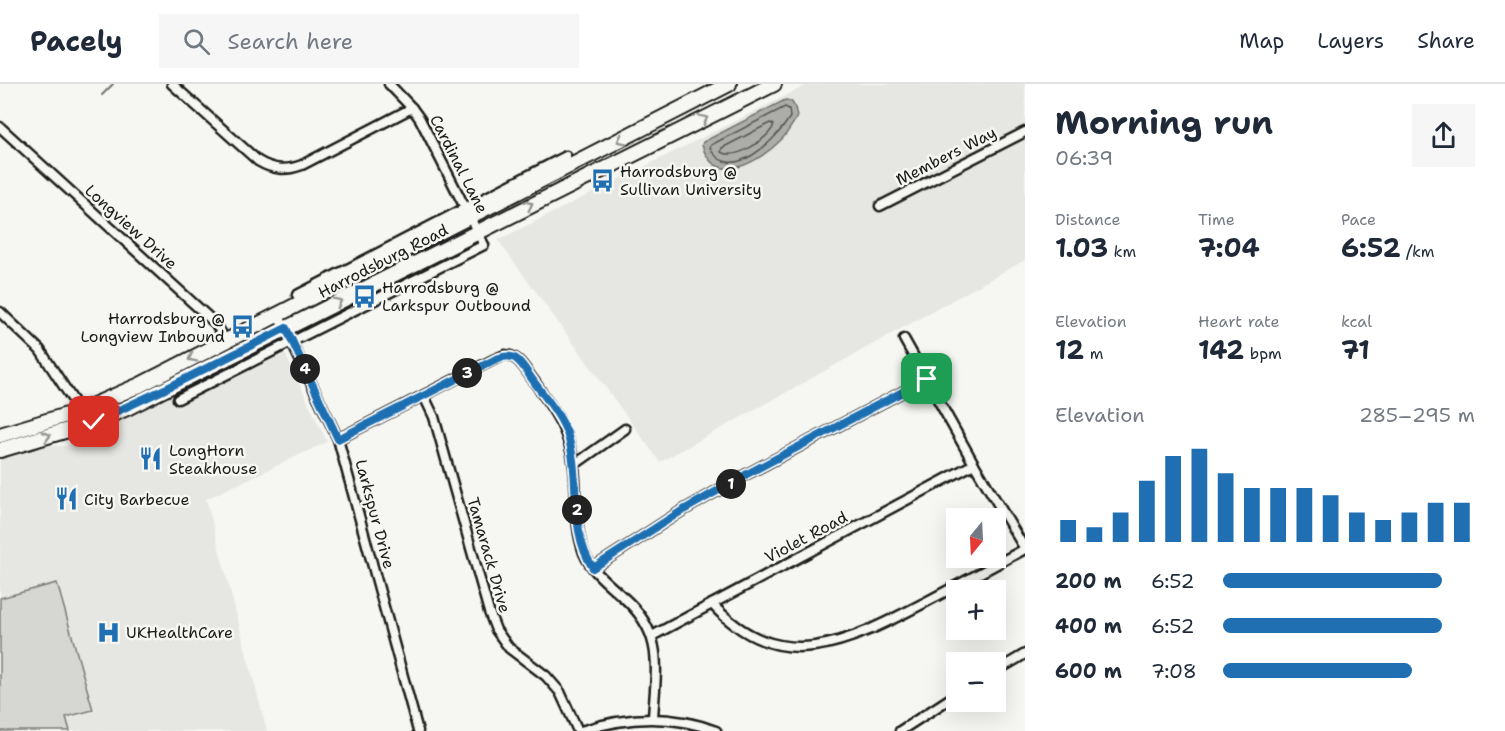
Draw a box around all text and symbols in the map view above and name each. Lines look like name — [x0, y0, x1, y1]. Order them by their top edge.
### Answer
search box — [159, 14, 579, 68]
text: Pacely — [30, 22, 123, 60]
icon: search — [180, 25, 213, 58]
text: Search here — [228, 27, 353, 56]
text: Map — [1239, 27, 1284, 55]
text: Layers — [1317, 27, 1384, 55]
text: Share — [1417, 27, 1475, 55]
text: Morning run — [1055, 100, 1273, 145]
button: share — [1412, 104, 1475, 167]
street label: Cardinal Lane — [425, 111, 493, 217]
one-way arrow — [698, 115, 708, 126]
street label: Members Way — [892, 122, 1000, 190]
one-way arrow — [617, 133, 628, 145]
text: 06:39 — [1055, 145, 1113, 171]
place label: Harrodsburg @ Sullivan University — [620, 161, 762, 200]
bus stop icon: Harrodsburg @ Sullivan University — [589, 167, 615, 193]
street label: Longview Drive — [80, 180, 182, 274]
one-way arrow — [523, 201, 534, 213]
text: Distance — [1055, 209, 1121, 230]
text: Time — [1198, 209, 1235, 230]
text: Pace — [1341, 209, 1376, 230]
street label: Harrodsburg Road — [314, 219, 452, 303]
text: 1.03 — [1055, 230, 1108, 265]
text: 7:04 — [1198, 230, 1260, 265]
text: 6:52 — [1341, 230, 1401, 265]
text: km — [1108, 241, 1136, 262]
text: /km — [1401, 241, 1435, 262]
place label: Harrodsburg @ Larkspur Outbound — [382, 277, 531, 316]
bus stop icon: Harrodsburg @ Larkspur Outbound — [351, 283, 377, 309]
one-way arrow — [332, 298, 343, 309]
place label: Harrodsburg @ Longview Inbound — [80, 308, 225, 347]
text: Elevation — [1055, 311, 1127, 332]
text: Heart rate — [1198, 311, 1280, 332]
text: kcal — [1341, 311, 1372, 332]
bus stop icon: Harrodsburg @ Longview Inbound — [230, 314, 256, 340]
text: 12 — [1055, 332, 1084, 367]
text: 142 — [1198, 332, 1244, 367]
text: 71 — [1341, 332, 1370, 367]
text: m — [1084, 343, 1103, 364]
text: bpm — [1244, 343, 1282, 364]
one-way arrow — [188, 350, 199, 362]
pin — [901, 353, 952, 404]
pin: 4 — [290, 354, 320, 384]
text: 4 — [299, 358, 311, 379]
pin: 3 — [452, 358, 482, 388]
text: 3 — [461, 362, 473, 383]
icon: arrive — [910, 362, 943, 395]
pin — [68, 396, 119, 447]
text: Elevation — [1055, 402, 1145, 428]
text: 285–295 m — [1359, 402, 1475, 428]
icon: check — [77, 405, 110, 438]
one-way arrow — [41, 431, 52, 443]
place label: LongHorn Steakhouse — [169, 440, 257, 479]
restaurant icon: LongHorn Steakhouse — [138, 446, 164, 472]
street label: Larkspur Drive — [350, 457, 400, 571]
pin: 1 — [716, 469, 746, 499]
text: 1 — [727, 473, 735, 494]
restaurant icon: City Barbecue — [53, 486, 79, 512]
place label: City Barbecue — [84, 489, 190, 510]
street label: Tamarack Drive — [462, 495, 516, 615]
pin: 2 — [562, 495, 592, 525]
text: 2 — [571, 499, 583, 520]
street label: Violet Road — [761, 506, 851, 568]
north arrow — [946, 508, 1006, 568]
map controls — [946, 508, 1006, 712]
text: 200 m — [1055, 568, 1122, 594]
text: 6:52 — [1151, 568, 1195, 594]
button: + — [946, 580, 1006, 640]
text: 400 m — [1055, 613, 1122, 639]
text: 6:52 — [1151, 613, 1195, 639]
hospital icon: UKHealthCare — [95, 619, 121, 645]
place label: UKHealthCare — [126, 622, 233, 643]
button: − — [946, 652, 1006, 712]
text: 600 m — [1055, 658, 1122, 684]
text: 7:08 — [1151, 658, 1197, 684]

